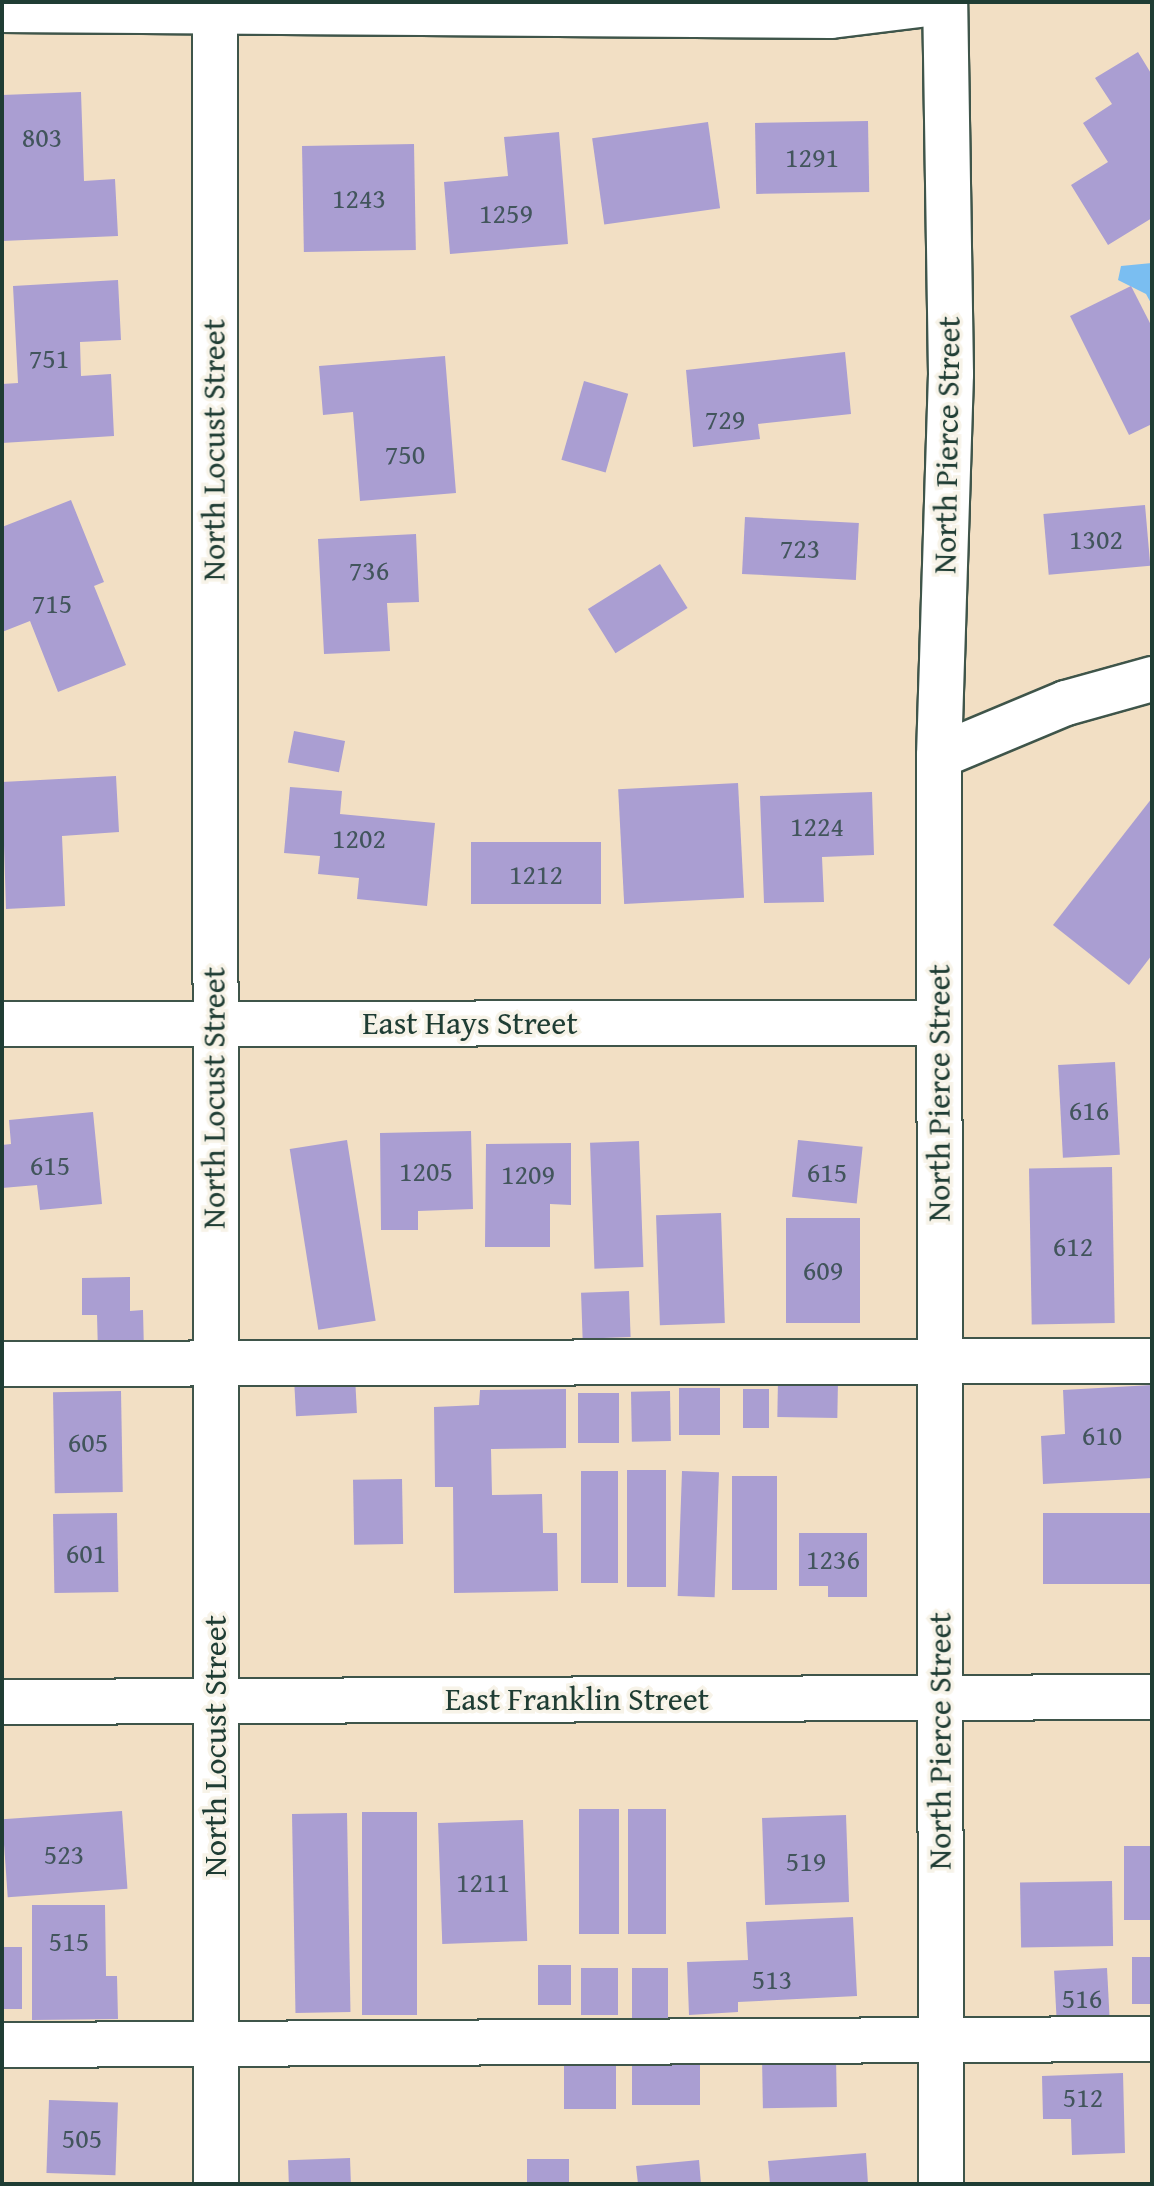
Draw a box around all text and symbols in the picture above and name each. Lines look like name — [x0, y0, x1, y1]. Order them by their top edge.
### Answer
house number: 803 — [22, 120, 62, 154]
house number: 1291 — [785, 140, 839, 174]
house number: 1243 — [332, 181, 386, 215]
house number: 1259 — [479, 196, 533, 230]
street label: North Pierce Street — [926, 316, 968, 574]
street label: North Locust Street — [195, 319, 233, 581]
house number: 751 — [29, 341, 69, 375]
house number: 729 — [705, 402, 745, 436]
house number: 750 — [385, 437, 425, 471]
house number: 1302 — [1069, 522, 1123, 556]
house number: 723 — [780, 531, 820, 565]
house number: 736 — [349, 553, 389, 587]
house number: 715 — [32, 586, 72, 620]
house number: 1224 — [790, 809, 844, 843]
house number: 1202 — [332, 821, 386, 855]
house number: 1212 — [509, 857, 563, 891]
street label: North Pierce Street — [920, 964, 958, 1222]
street label: North Locust Street — [195, 967, 233, 1229]
street label: East Hays Street — [362, 1004, 578, 1042]
house number: 616 — [1069, 1093, 1109, 1127]
house number: 615 — [30, 1148, 70, 1182]
house number: 1205 — [399, 1154, 453, 1188]
house number: 615 — [807, 1155, 847, 1189]
house number: 1209 — [501, 1157, 555, 1191]
house number: 612 — [1053, 1229, 1093, 1263]
house number: 609 — [803, 1253, 843, 1287]
house number: 610 — [1082, 1418, 1122, 1452]
house number: 605 — [68, 1425, 108, 1459]
house number: 601 — [66, 1536, 106, 1570]
house number: 1236 — [806, 1542, 860, 1576]
street label: North Pierce Street — [921, 1612, 959, 1870]
street label: North Locust Street — [196, 1615, 234, 1877]
street label: East Franklin Street — [445, 1680, 709, 1718]
house number: 523 — [44, 1837, 84, 1871]
house number: 519 — [786, 1844, 826, 1878]
house number: 1211 — [456, 1865, 510, 1899]
house number: 515 — [49, 1924, 89, 1958]
house number: 513 — [752, 1962, 792, 1996]
house number: 516 — [1062, 1981, 1102, 2015]
house number: 512 — [1063, 2080, 1103, 2114]
house number: 505 — [62, 2121, 102, 2155]

